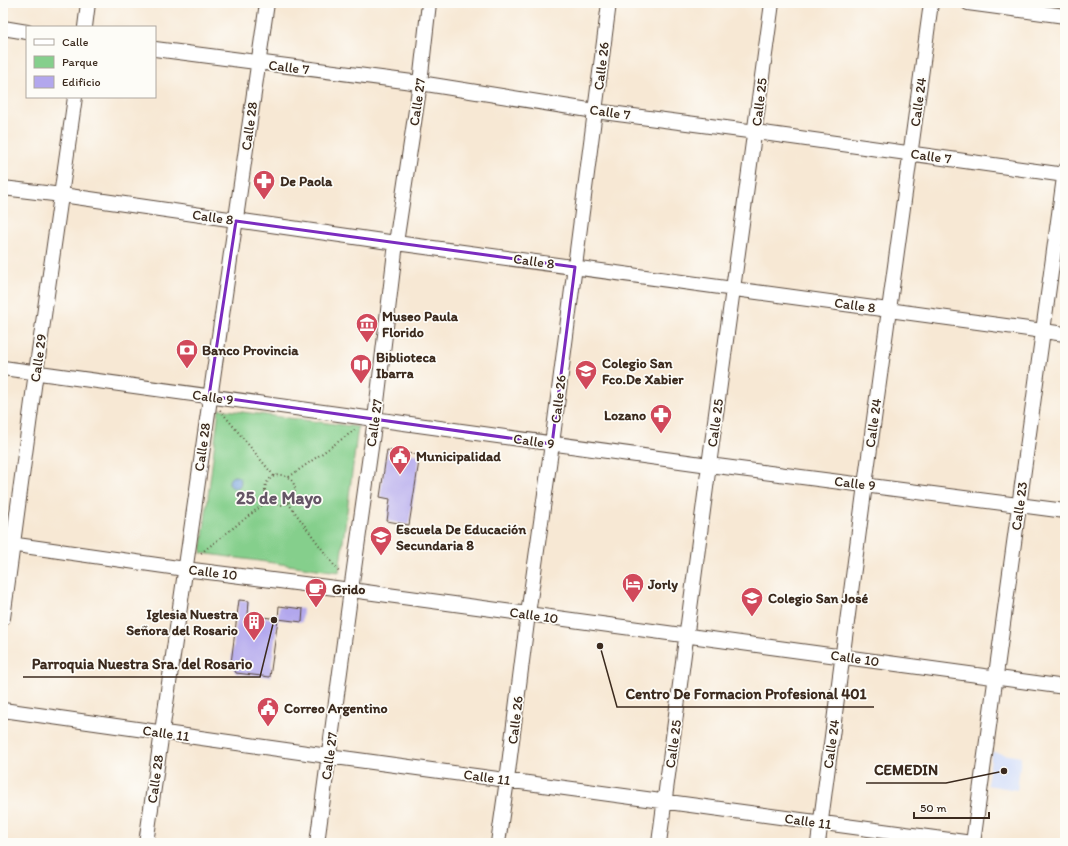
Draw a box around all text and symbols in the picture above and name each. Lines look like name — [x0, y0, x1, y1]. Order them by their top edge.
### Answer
legend — [26, 26, 156, 98]
text: Calle — [62, 35, 89, 49]
street label: Calle 26 — [590, 41, 613, 91]
text: Parque — [62, 55, 98, 69]
street label: Calle 7 — [268, 57, 310, 78]
text: Edificio — [62, 75, 101, 89]
street label: Calle 24 — [907, 76, 930, 128]
street label: Calle 27 — [406, 77, 429, 127]
street label: Calle 25 — [748, 77, 771, 127]
street label: Calle 28 — [238, 100, 261, 152]
street label: Calle 7 — [588, 101, 631, 124]
street label: Calle 7 — [909, 145, 952, 168]
pharmacy icon: De Paola — [251, 168, 277, 201]
place label: De Paola — [280, 173, 333, 190]
street label: Calle 8 — [191, 206, 235, 229]
street label: Calle 8 — [512, 250, 556, 273]
street label: Calle 8 — [833, 294, 877, 317]
place label: Museo Paula Florido — [382, 308, 459, 341]
museum icon: Museo Paula Florido — [354, 311, 380, 344]
street label: Calle 29 — [27, 333, 50, 383]
bank icon: Banco Provincia — [174, 337, 200, 370]
place label: Banco Provincia — [202, 342, 299, 359]
place label: Biblioteca Ibarra — [376, 349, 436, 382]
library icon: Biblioteca Ibarra — [348, 352, 374, 385]
place label: Colegio San Fco.De Xabier — [602, 355, 684, 388]
school or university icon: Colegio San Fco.De Xabier — [573, 358, 599, 391]
street label: Calle 26 — [547, 374, 570, 424]
street label: Calle 9 — [191, 386, 235, 409]
street label: Calle 24 — [862, 397, 885, 449]
street label: Calle 27 — [363, 398, 386, 448]
street label: Calle 25 — [704, 398, 727, 448]
pharmacy icon: Lozano — [648, 402, 674, 435]
place label: Lozano — [604, 407, 646, 424]
street label: Calle 28 — [191, 421, 214, 473]
street label: Calle 9 — [512, 430, 556, 453]
public building icon: Municipalidad — [387, 443, 413, 476]
place label: Municipalidad — [416, 448, 501, 465]
street label: Calle 9 — [833, 473, 876, 494]
street label: Calle 23 — [1008, 480, 1031, 532]
district label: 25 de Mayo — [236, 487, 322, 509]
place label: Escuela De Educación Secundaria 8 — [396, 521, 526, 554]
school or university icon: Escuela De Educación Secundaria 8 — [368, 524, 394, 557]
street label: Calle 10 — [188, 561, 238, 584]
hotel icon: Jorly — [620, 571, 646, 604]
cafe icon: Grido — [303, 576, 329, 609]
place label: Jorly — [647, 576, 678, 593]
place label: Grido — [332, 581, 365, 598]
school or university icon: Colegio San José — [739, 585, 765, 618]
place label: Colegio San José — [768, 590, 868, 607]
street label: Calle 10 — [508, 604, 559, 627]
place label: Iglesia Nuestra Señora del Rosario — [126, 606, 239, 639]
building icon: Iglesia Nuestra Señora del Rosario — [241, 609, 267, 642]
street label: Calle 10 — [829, 647, 880, 670]
callout: Parroquia Nuestra Sra. del Rosario — [23, 650, 260, 677]
text: Parroquia Nuestra Sra. del Rosario — [32, 655, 253, 674]
callout: Centro De Formacion Profesional 401 — [617, 680, 874, 707]
text: Centro De Formacion Profesional 401 — [625, 685, 867, 703]
public building icon: Correo Argentino — [255, 695, 281, 728]
street label: Calle 26 — [504, 695, 527, 745]
place label: Correo Argentino — [284, 700, 388, 717]
street label: Calle 24 — [820, 718, 843, 770]
street label: Calle 25 — [662, 719, 685, 769]
street label: Calle 11 — [141, 722, 191, 745]
street label: Calle 27 — [318, 731, 341, 781]
street label: Calle 28 — [144, 753, 167, 805]
callout: CEMEDIN — [866, 756, 946, 783]
text: CEMEDIN — [874, 761, 938, 779]
street label: Calle 11 — [462, 766, 512, 789]
scale bar — [914, 794, 989, 820]
text: 50 m — [920, 801, 946, 815]
street label: Calle 11 — [783, 810, 833, 833]

